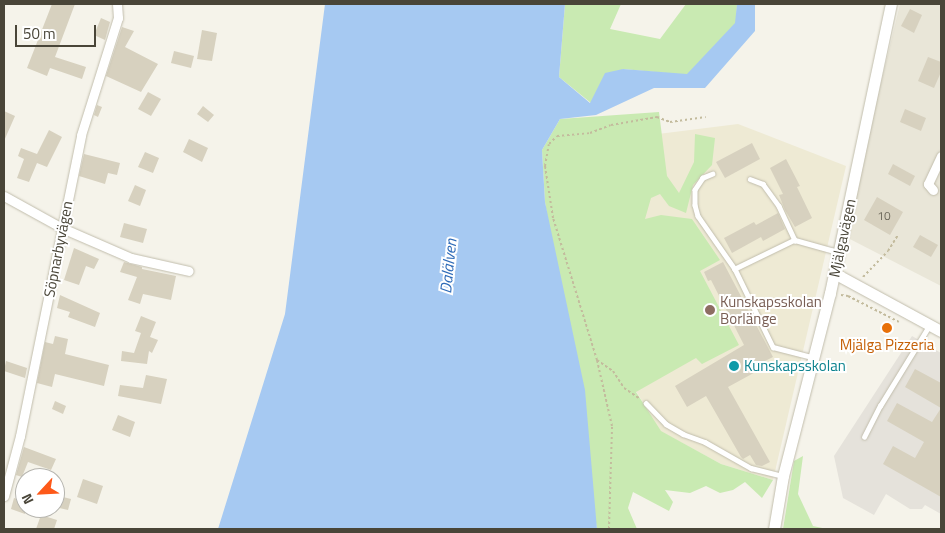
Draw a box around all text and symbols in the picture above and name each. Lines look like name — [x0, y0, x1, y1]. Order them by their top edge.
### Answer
scale bar — [18, 15, 99, 47]
text: 50 m — [23, 22, 56, 45]
street label: Mjälgavägen — [825, 197, 859, 279]
street label: Söpnarbyvägen — [40, 199, 76, 299]
house number: 10 — [877, 209, 891, 223]
water label: Dalälven — [436, 238, 460, 294]
place label: Kunskapsskolan Borlänge — [720, 292, 822, 327]
marker: Kunskapsskolan Borlänge — [704, 304, 716, 316]
marker: Mjälga Pizzeria — [881, 322, 893, 334]
place label: Mjälga Pizzeria — [840, 336, 934, 354]
place label: Kunskapsskolan — [744, 357, 846, 375]
marker: Kunskapsskolan — [728, 360, 740, 372]
north arrow — [15, 468, 65, 518]
text: N — [15, 490, 38, 508]

